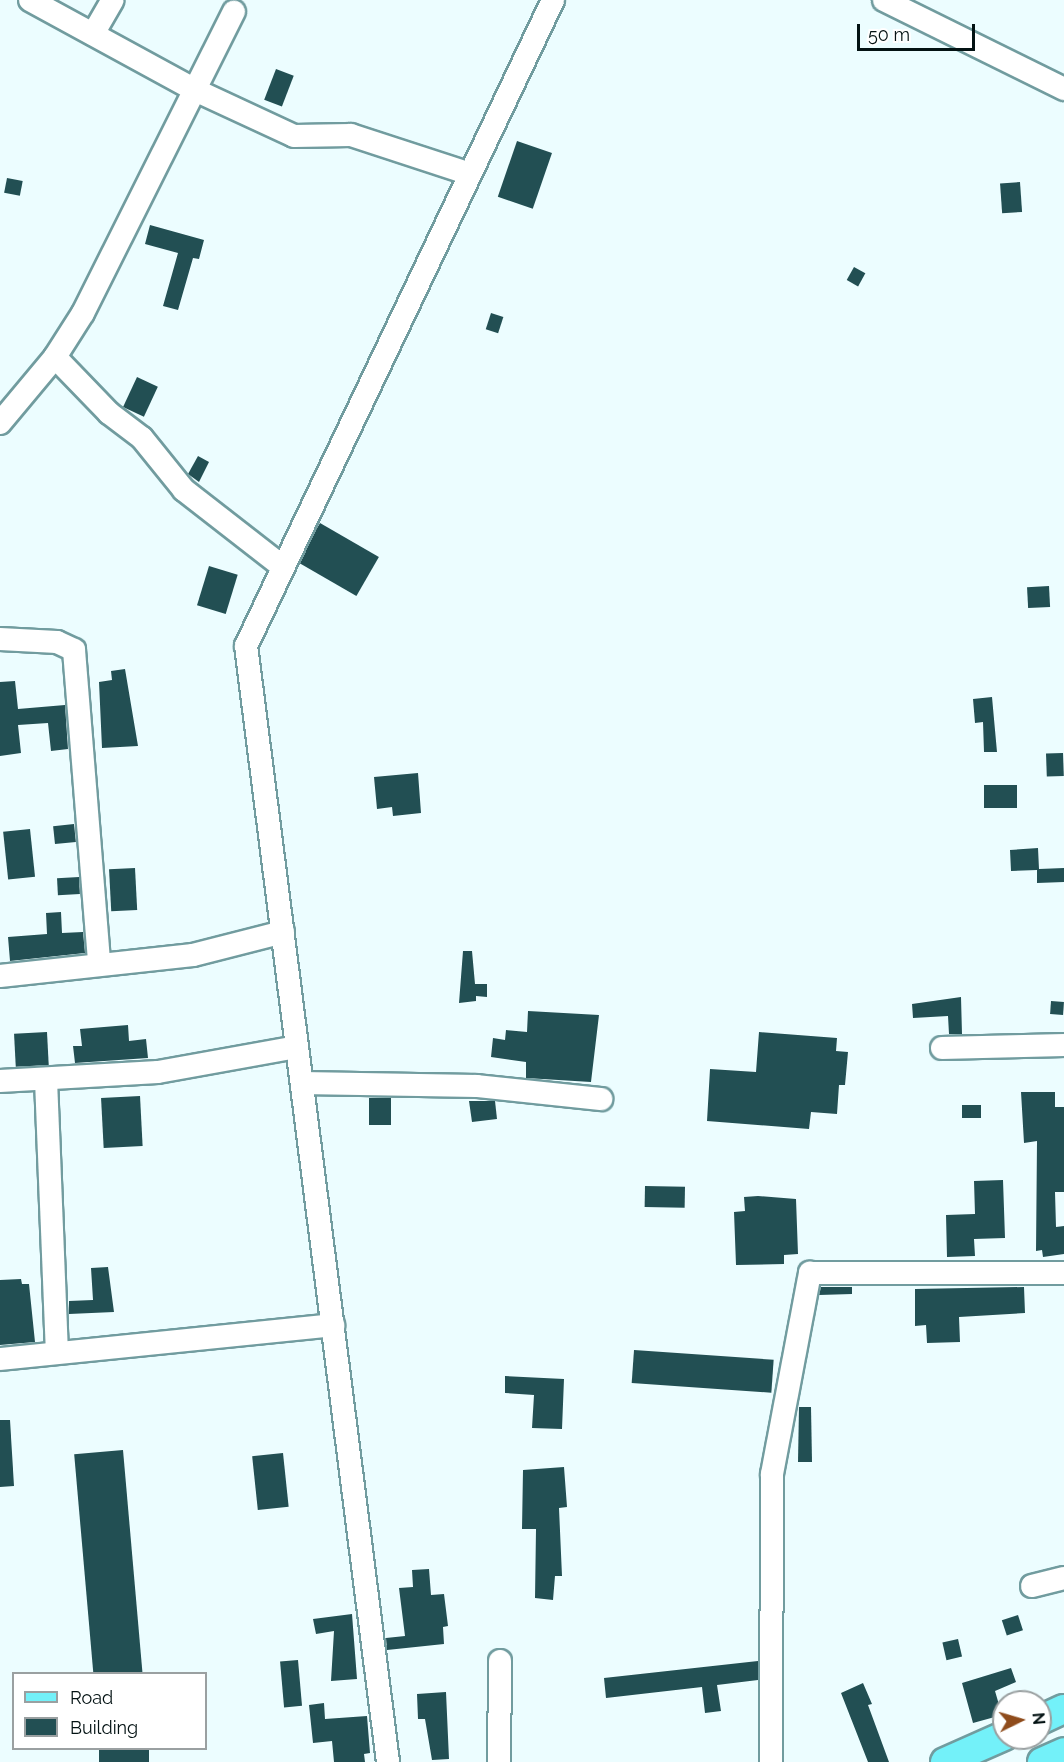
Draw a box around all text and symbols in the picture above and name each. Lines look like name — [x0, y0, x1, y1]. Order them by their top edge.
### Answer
scale bar — [860, 12, 978, 50]
text: 50 m — [868, 24, 910, 45]
legend — [12, 1672, 207, 1750]
text: Road — [70, 1687, 113, 1708]
north arrow — [992, 1690, 1052, 1750]
text: N — [1028, 1712, 1048, 1725]
text: Building — [70, 1717, 138, 1738]

